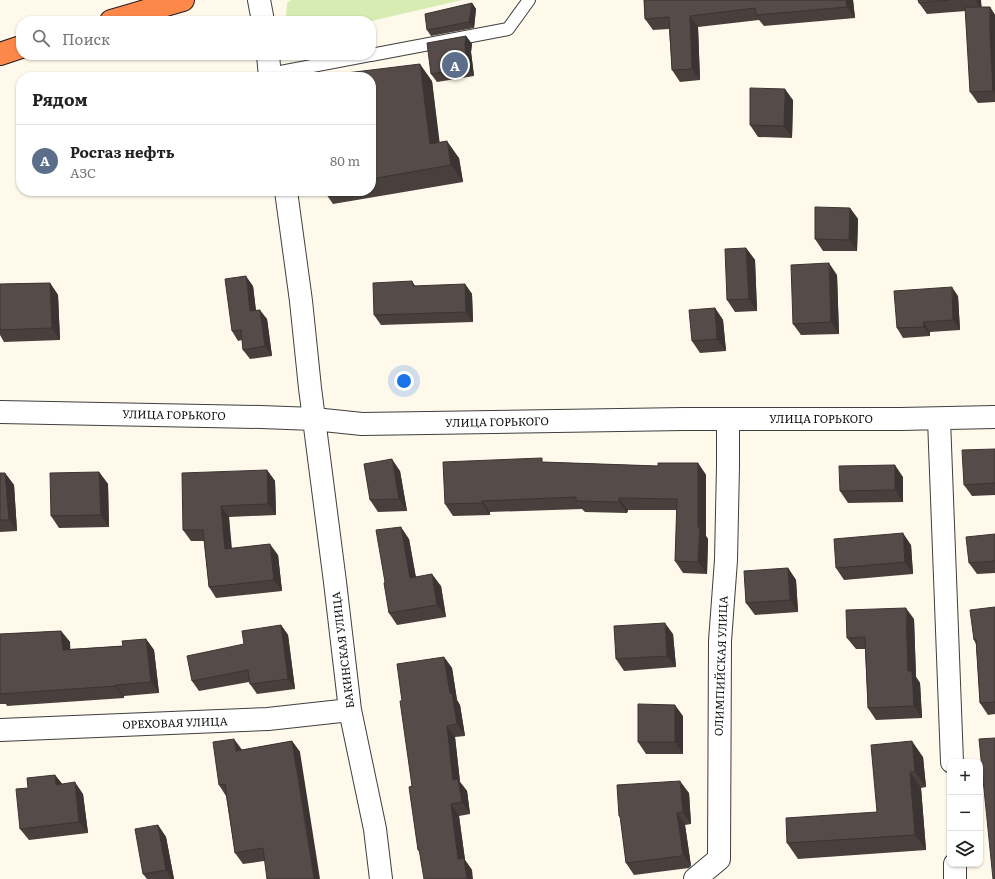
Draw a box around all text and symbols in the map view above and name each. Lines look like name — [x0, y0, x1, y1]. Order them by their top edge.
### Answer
search box — [16, 16, 376, 60]
icon: search — [30, 27, 52, 49]
text: Поиск — [62, 27, 110, 50]
pin: A — [442, 50, 468, 80]
text: Рядом — [32, 86, 88, 111]
text: Росгаз нефть — [70, 140, 175, 163]
text: A — [40, 151, 50, 170]
text: 80 m — [330, 151, 360, 170]
text: АЗС — [70, 163, 96, 182]
your location — [394, 371, 414, 391]
street label: УЛИЦА ГОРЬКОГО — [122, 405, 226, 423]
street label: УЛИЦА ГОРЬКОГО — [769, 410, 873, 426]
street label: УЛИЦА ГОРЬКОГО — [445, 412, 549, 430]
street label: БАКИНСКАЯ УЛИЦА — [327, 591, 357, 709]
street label: ОЛИМПИЙСКАЯ УЛИЦА — [710, 596, 730, 736]
street label: ОРЕХОВАЯ УЛИЦА — [122, 712, 228, 732]
map controls — [947, 759, 983, 867]
button: + — [947, 759, 983, 795]
button: − — [947, 795, 983, 831]
button: layers — [947, 831, 983, 867]

